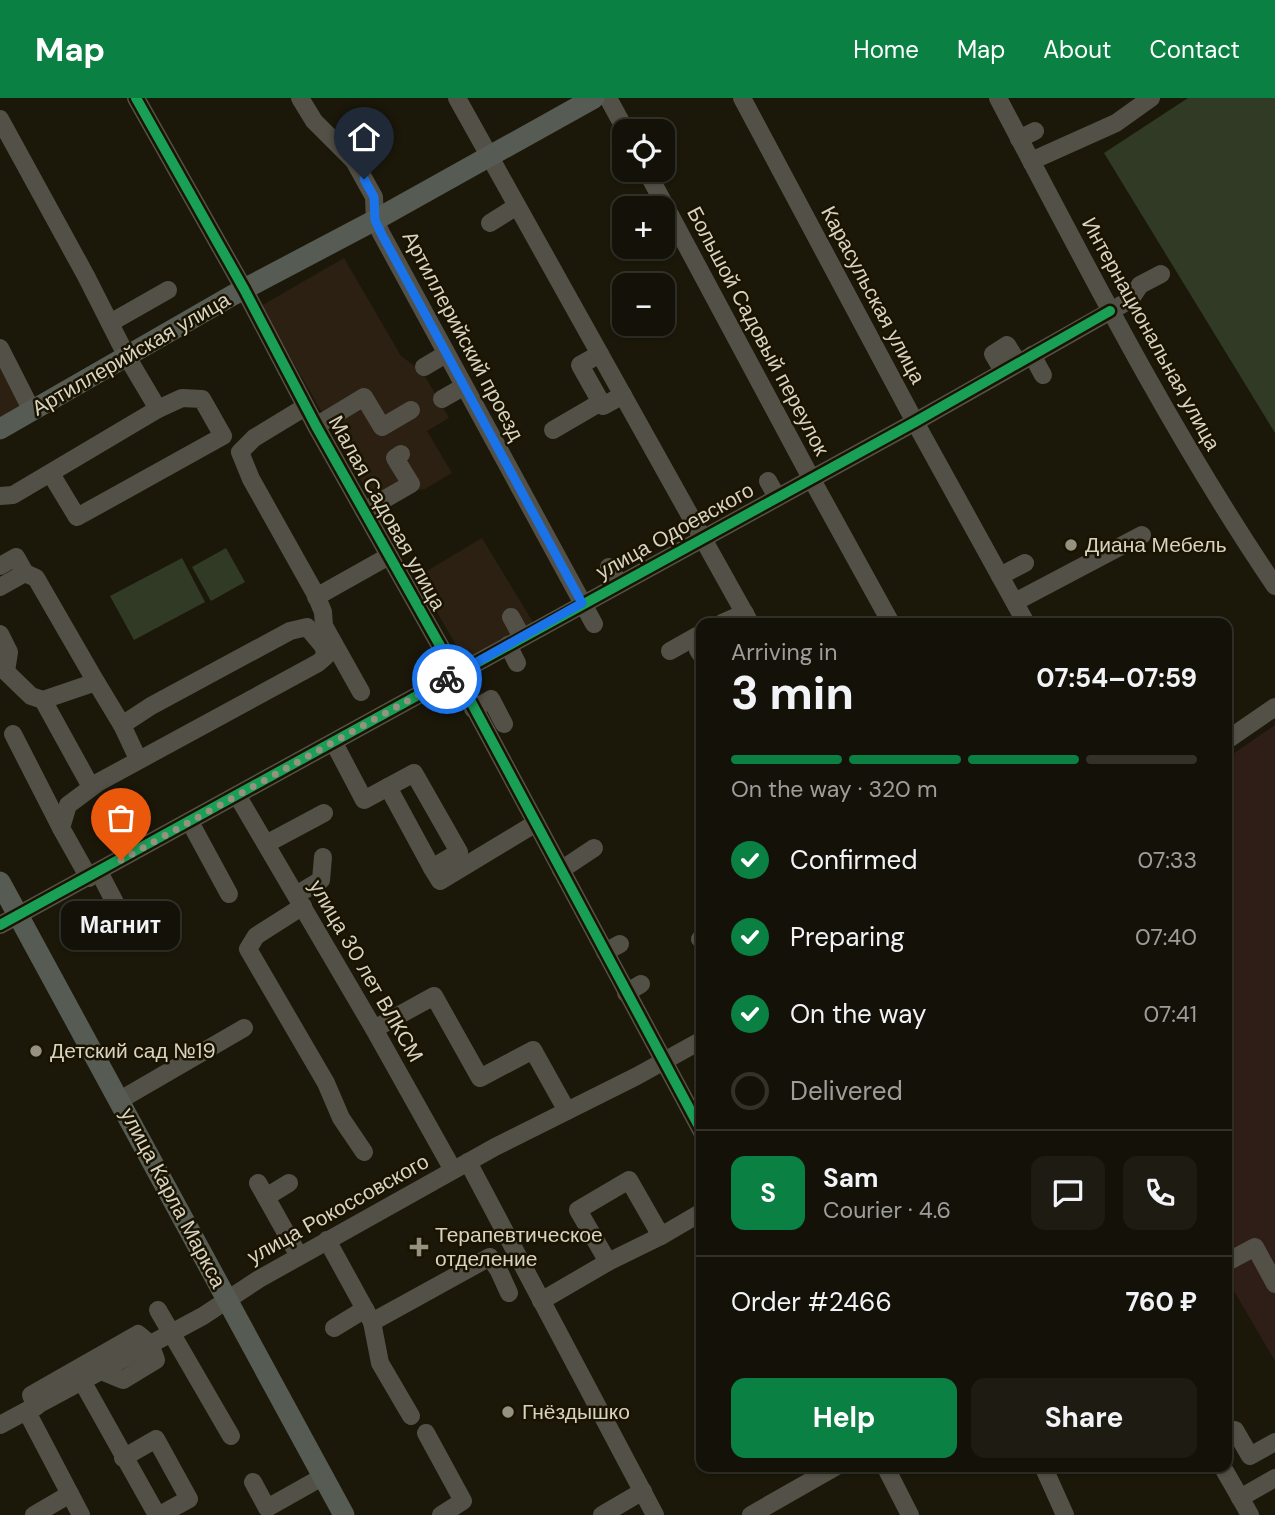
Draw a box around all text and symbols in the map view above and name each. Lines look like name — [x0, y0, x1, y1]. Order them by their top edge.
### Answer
text: Map — [35, 28, 105, 71]
text: Home — [853, 34, 919, 65]
text: Map — [957, 34, 1005, 65]
text: About — [1043, 34, 1112, 65]
text: Contact — [1150, 34, 1240, 65]
pin — [334, 107, 394, 179]
icon: home — [345, 118, 383, 156]
map controls — [612, 119, 675, 336]
button: locate — [612, 119, 675, 182]
button: + — [612, 196, 675, 259]
street label: Карасульская улица — [814, 201, 932, 389]
street label: Большой Садовый переулок — [680, 202, 836, 461]
street label: Интернациональная улица — [1075, 212, 1227, 456]
street label: Артиллерийский проезд — [396, 226, 530, 446]
button: − — [612, 273, 675, 336]
street label: Артиллерийская улица — [27, 286, 235, 422]
street label: Малая Садовая улица — [322, 411, 452, 616]
street label: улица Одоевского — [591, 476, 759, 586]
place label: Диана Мебель — [1085, 531, 1227, 559]
marker: Диана Мебель — [1063, 537, 1079, 553]
text: Arriving in — [731, 637, 837, 667]
courier — [412, 644, 482, 714]
icon: bike — [428, 660, 466, 698]
text: 07:54–07:59 — [1036, 661, 1197, 695]
text: 3 min — [731, 663, 854, 723]
text: On the way · 320 m — [731, 774, 937, 804]
pin — [91, 788, 151, 860]
icon: bag — [102, 799, 140, 837]
icon: check — [731, 841, 769, 879]
text: Confirmed — [790, 843, 917, 877]
text: 07:33 — [1137, 845, 1197, 875]
street label: улица 30 лет ВЛКСМ — [302, 875, 430, 1067]
callout: Магнит — [61, 902, 180, 951]
text: Магнит — [80, 910, 161, 940]
icon: check — [731, 918, 769, 956]
text: Preparing — [790, 920, 905, 954]
text: 07:40 — [1135, 922, 1197, 952]
icon: check — [731, 995, 769, 1033]
text: On the way — [790, 997, 926, 1031]
text: 07:41 — [1144, 999, 1197, 1029]
place label: Детский сад №19 — [50, 1037, 216, 1065]
marker: Детский сад №19 — [28, 1043, 44, 1059]
text: Delivered — [790, 1074, 903, 1108]
street label: улица Карла Маркса — [114, 1103, 233, 1293]
street label: улица Рокоссовского — [242, 1147, 434, 1271]
button: chat — [1031, 1156, 1105, 1230]
button: phone — [1123, 1156, 1197, 1230]
text: Sam — [823, 1161, 878, 1195]
text: S — [760, 1176, 776, 1210]
text: Courier · 4.6 — [823, 1195, 951, 1225]
place label: Терапевтическое отделение — [435, 1221, 603, 1273]
marker: Терапевтическое отделение — [409, 1237, 429, 1257]
text: Order #2466 — [731, 1285, 892, 1319]
text: 760 ₽ — [1125, 1285, 1197, 1319]
button: Help — [731, 1378, 957, 1458]
button: Share — [971, 1378, 1197, 1458]
place label: Гнёздышко — [522, 1398, 630, 1426]
marker: Гнёздышко — [500, 1404, 516, 1420]

